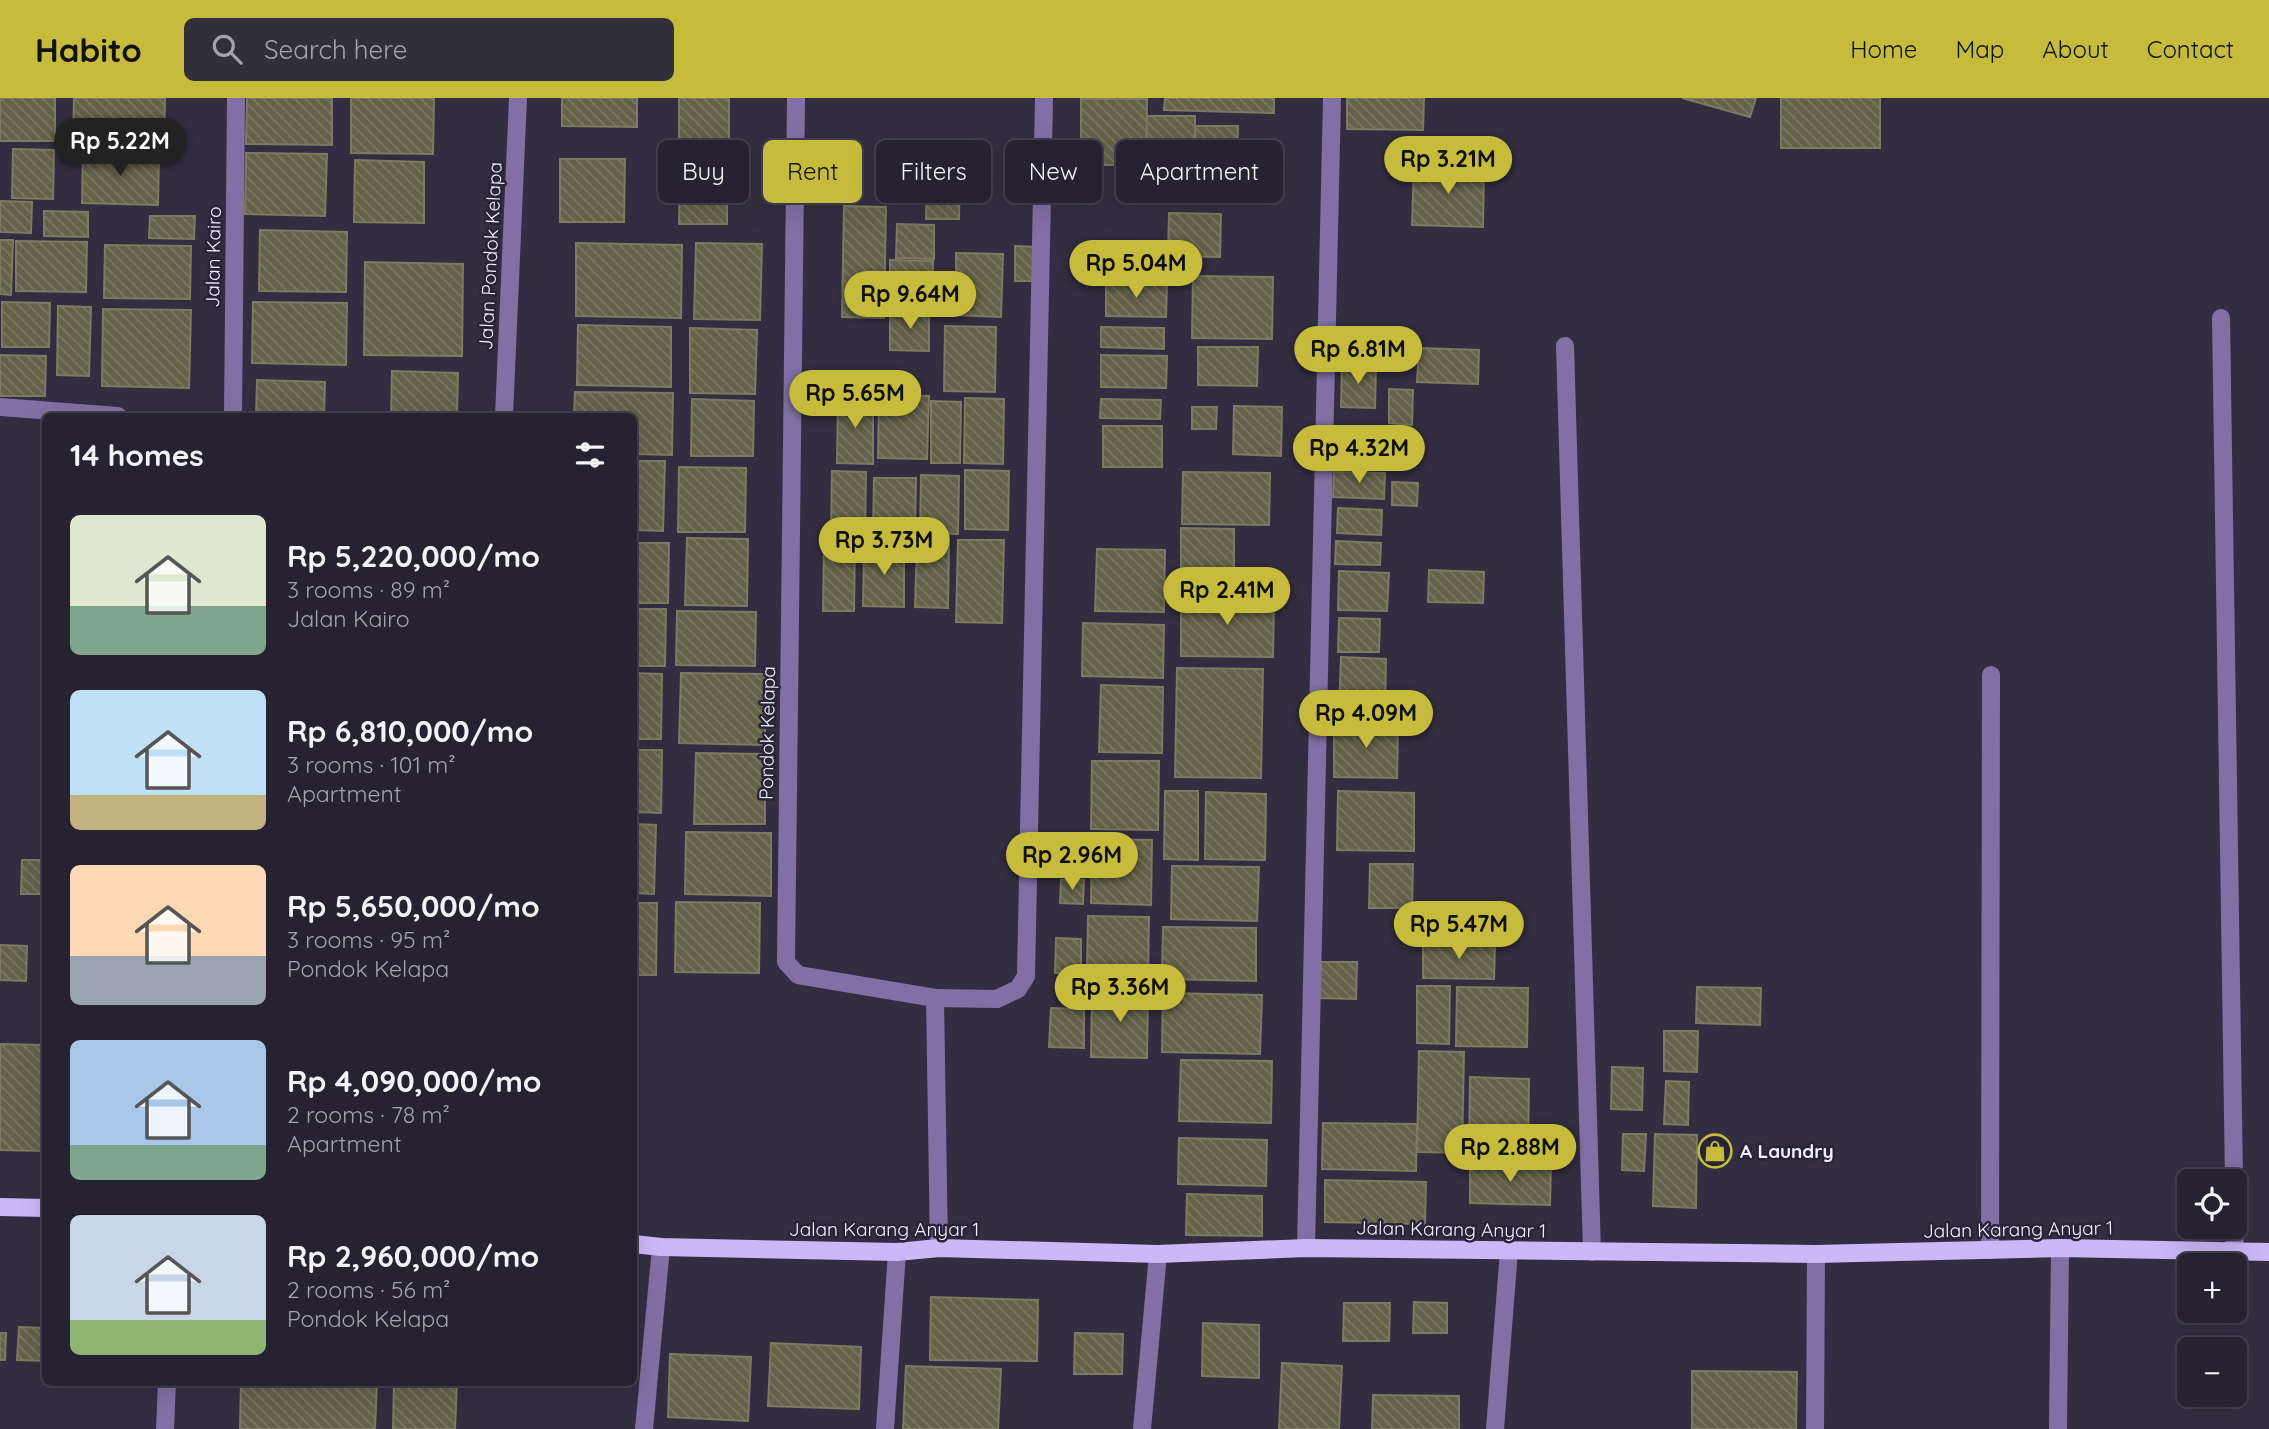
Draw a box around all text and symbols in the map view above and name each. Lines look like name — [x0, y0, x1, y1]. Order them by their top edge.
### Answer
search box — [184, 18, 674, 81]
text: Habito — [35, 29, 142, 70]
icon: search — [208, 30, 246, 68]
text: Search here — [264, 33, 407, 66]
text: Home — [1850, 34, 1917, 64]
text: Map — [1955, 34, 2004, 64]
text: About — [2042, 34, 2109, 64]
text: Contact — [2147, 34, 2234, 64]
pin: Rp 5.22M — [48, 118, 192, 178]
text: Rp 5.22M — [70, 126, 170, 155]
pin: Rp 3.21M — [1376, 136, 1520, 196]
chip: Buy — [658, 140, 749, 203]
chip: Rent — [763, 140, 862, 203]
chip: Filters — [876, 140, 991, 203]
chip: New — [1005, 140, 1102, 203]
chip: Apartment — [1116, 140, 1283, 203]
text: Rp 3.21M — [1400, 144, 1496, 173]
street label: Jalan Pondok Kelapa — [473, 161, 507, 351]
street label: Jalan Kairo — [200, 206, 226, 308]
pin: Rp 5.04M — [1064, 240, 1208, 300]
text: Rp 5.04M — [1085, 248, 1187, 277]
pin: Rp 9.64M — [838, 272, 982, 331]
text: Rp 9.64M — [860, 279, 960, 308]
pin: Rp 6.81M — [1286, 327, 1430, 386]
text: Rp 6.81M — [1310, 334, 1406, 363]
pin: Rp 5.65M — [783, 370, 927, 430]
text: Rp 5.65M — [805, 378, 905, 407]
pin: Rp 4.32M — [1287, 426, 1431, 485]
text: Rp 4.32M — [1309, 433, 1409, 462]
text: 14 homes — [70, 436, 204, 474]
icon: filters — [571, 436, 609, 474]
pin: Rp 3.73M — [812, 518, 956, 577]
text: Rp 3.73M — [835, 525, 933, 554]
text: Rp 5,220,000/mo — [287, 537, 540, 575]
icon: home — [126, 543, 210, 627]
pin: Rp 2.41M — [1155, 568, 1299, 627]
text: 3 rooms · 89 m² — [287, 575, 450, 604]
text: Rp 2.41M — [1179, 575, 1275, 604]
text: Jalan Kairo — [287, 604, 410, 633]
street label: Pondok Kelapa — [754, 666, 780, 800]
pin: Rp 4.09M — [1294, 690, 1438, 750]
text: Rp 4.09M — [1315, 698, 1417, 727]
text: Rp 6,810,000/mo — [287, 712, 533, 750]
icon: home — [126, 718, 210, 802]
text: 3 rooms · 101 m² — [287, 750, 456, 779]
text: Apartment — [287, 779, 401, 808]
pin: Rp 2.96M — [1000, 832, 1144, 892]
text: Rp 2.96M — [1022, 840, 1122, 869]
text: Rp 5,650,000/mo — [287, 887, 540, 925]
icon: home — [126, 893, 210, 977]
pin: Rp 5.47M — [1387, 902, 1531, 961]
text: Rp 5.47M — [1410, 909, 1508, 938]
text: 3 rooms · 95 m² — [287, 925, 450, 954]
text: Pondok Kelapa — [287, 954, 449, 983]
pin: Rp 3.36M — [1048, 964, 1192, 1024]
text: Rp 3.36M — [1071, 972, 1169, 1001]
text: Rp 4,090,000/mo — [287, 1062, 542, 1100]
icon: home — [126, 1068, 210, 1152]
text: 2 rooms · 78 m² — [287, 1100, 450, 1129]
pin: Rp 2.88M — [1438, 1124, 1582, 1184]
text: Apartment — [287, 1129, 401, 1158]
text: Rp 2.88M — [1460, 1132, 1560, 1161]
shop icon: A Laundry — [1696, 1132, 1734, 1170]
place label: A Laundry — [1740, 1139, 1834, 1163]
map controls — [2177, 1169, 2247, 1407]
button: locate — [2177, 1169, 2247, 1239]
street label: Jalan Karang Anyar 1 — [1356, 1215, 1546, 1243]
street label: Jalan Karang Anyar 1 — [1923, 1215, 2113, 1243]
street label: Jalan Karang Anyar 1 — [789, 1217, 979, 1241]
text: Rp 2,960,000/mo — [287, 1237, 539, 1275]
icon: home — [126, 1243, 210, 1327]
button: + — [2177, 1253, 2247, 1323]
text: 2 rooms · 56 m² — [287, 1275, 450, 1304]
text: Pondok Kelapa — [287, 1304, 449, 1333]
button: − — [2177, 1337, 2247, 1407]

